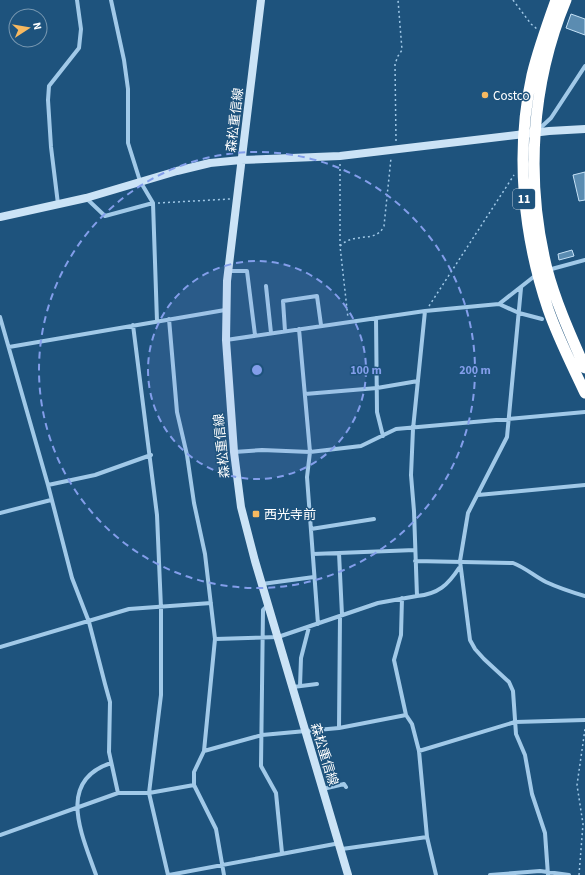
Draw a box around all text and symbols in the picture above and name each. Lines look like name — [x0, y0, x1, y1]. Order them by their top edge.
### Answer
north arrow — [8, 8, 48, 48]
text: N — [29, 21, 45, 31]
street label: 森松重信線 — [222, 87, 248, 153]
place label: Costco — [493, 87, 530, 105]
marker: Costco — [480, 90, 490, 100]
road number: 11 — [513, 189, 535, 209]
text: 100 m — [350, 362, 382, 379]
text: 200 m — [459, 362, 491, 379]
centre of rings — [250, 363, 264, 377]
street label: 森松重信線 — [210, 413, 234, 479]
place label: 西光寺前 — [264, 506, 316, 524]
marker: 西光寺前 — [251, 509, 261, 519]
street label: 森松重信線 — [306, 721, 342, 788]

